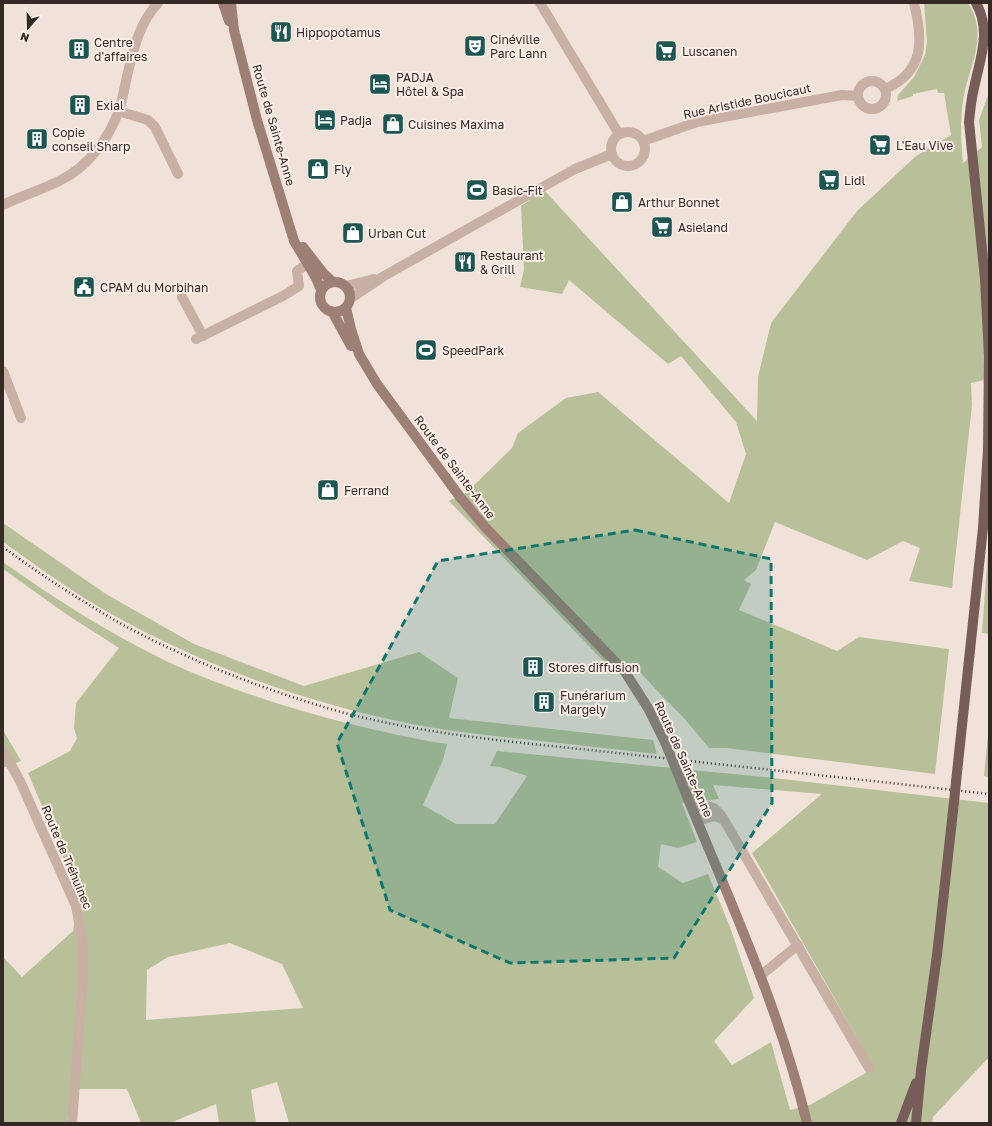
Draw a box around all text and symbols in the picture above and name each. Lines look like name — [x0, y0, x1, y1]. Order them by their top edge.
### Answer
north arrow — [8, 8, 48, 48]
restaurant icon: Hippopotamus — [268, 19, 294, 45]
place label: Hippopotamus — [296, 25, 381, 40]
text: N — [18, 30, 31, 45]
place label: Cinéville Parc Lann — [490, 32, 547, 61]
theatre icon: Cinéville Parc Lann — [462, 33, 488, 59]
place label: Centre d'affaires — [94, 35, 147, 64]
building icon: Centre d'affaires — [66, 36, 92, 62]
supermarket icon: Luscanen — [653, 38, 679, 64]
place label: Luscanen — [682, 44, 737, 59]
street label: Route de Sainte-Anne — [249, 63, 299, 187]
place label: PADJA Hôtel & Spa — [396, 70, 464, 99]
hotel icon: PADJA Hôtel & Spa — [367, 71, 393, 97]
street label: Rue Aristide Boucicaut — [682, 80, 813, 122]
building icon: Exial — [67, 92, 93, 118]
place label: Exial — [96, 98, 124, 113]
hotel icon: Padja — [312, 107, 338, 133]
shop icon: Cuisines Maxima — [380, 111, 406, 137]
place label: Padja — [340, 113, 372, 128]
place label: Cuisines Maxima — [408, 117, 504, 132]
place label: Copie conseil Sharp — [52, 125, 130, 154]
building icon: Copie conseil Sharp — [24, 126, 50, 152]
supermarket icon: L'Eau Vive — [867, 132, 893, 158]
place label: L'Eau Vive — [896, 138, 953, 153]
shop icon: Fly — [305, 156, 331, 182]
place label: Fly — [334, 162, 352, 177]
supermarket icon: Lidl — [816, 167, 842, 193]
place label: Lidl — [844, 173, 865, 188]
sports icon: Basic-Fit — [464, 177, 490, 203]
place label: Basic-Fit — [492, 183, 543, 198]
shop icon: Arthur Bonnet — [609, 189, 635, 215]
place label: Arthur Bonnet — [638, 195, 720, 210]
supermarket icon: Asieland — [649, 214, 675, 240]
shop icon: Urban Cut — [340, 220, 366, 246]
place label: Asieland — [678, 220, 728, 235]
place label: Urban Cut — [368, 226, 426, 241]
place label: Restaurant & Grill — [480, 248, 544, 277]
restaurant icon: Restaurant & Grill — [452, 249, 478, 275]
public building icon: CPAM du Morbihan — [71, 274, 97, 300]
place label: CPAM du Morbihan — [100, 280, 208, 295]
sports icon: SpeedPark — [413, 337, 439, 363]
place label: SpeedPark — [442, 343, 505, 358]
street label: Route de Sainte-Anne — [411, 412, 499, 522]
shop icon: Ferrand — [315, 477, 341, 503]
place label: Ferrand — [344, 483, 389, 498]
building icon: Stores diffusion — [520, 654, 546, 680]
place label: Stores diffusion — [548, 660, 639, 675]
place label: Funérarium Margely — [560, 688, 626, 717]
building icon: Funérarium Margely — [531, 689, 557, 715]
street label: Route de Sainte-Anne — [652, 699, 716, 819]
street label: Route de Tréhuinec — [38, 803, 96, 912]

